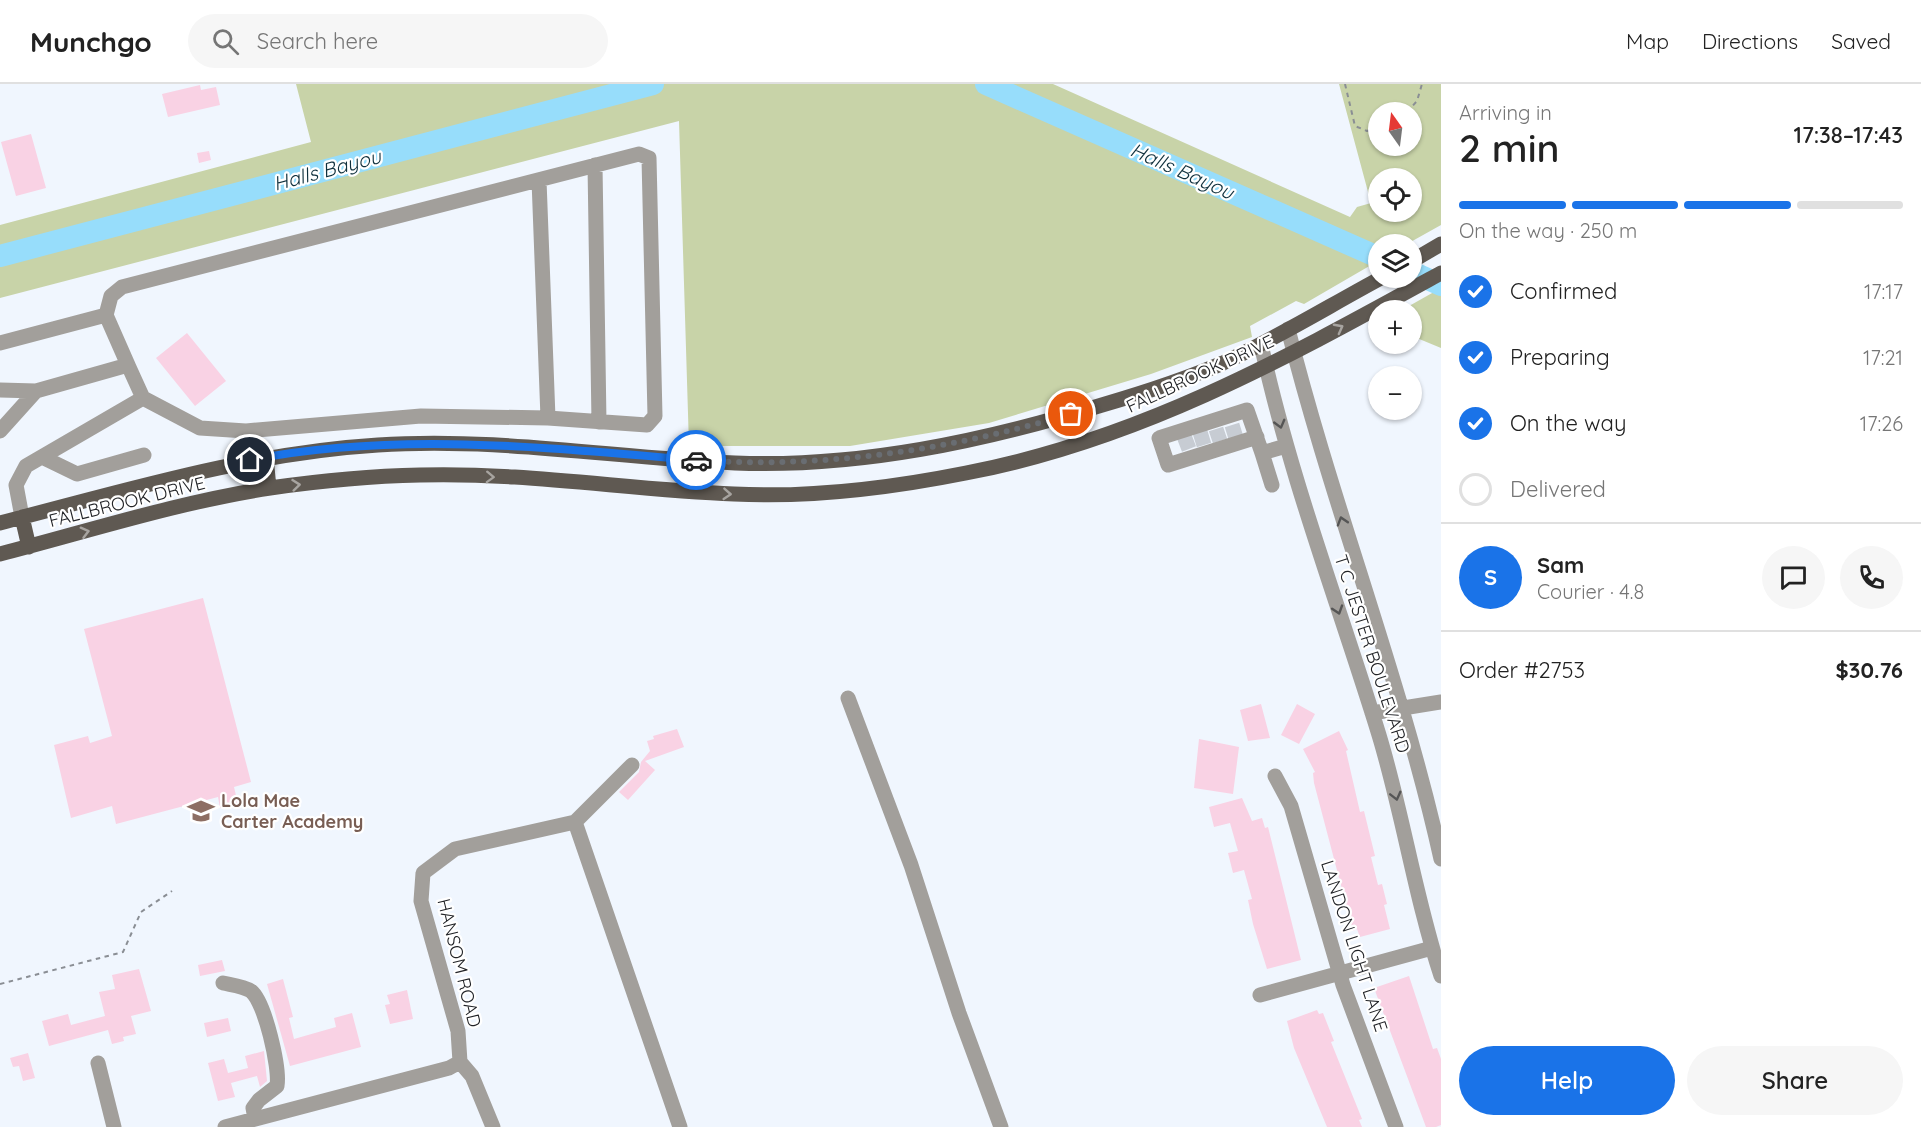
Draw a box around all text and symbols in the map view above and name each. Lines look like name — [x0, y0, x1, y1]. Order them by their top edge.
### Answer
search box — [188, 14, 608, 68]
text: Munchgo — [30, 24, 152, 59]
icon: search — [209, 25, 242, 58]
text: Search here — [257, 27, 378, 55]
text: Map — [1626, 28, 1669, 54]
text: Directions — [1702, 28, 1798, 54]
text: Saved — [1831, 28, 1891, 54]
text: Arriving in — [1459, 100, 1552, 125]
north arrow — [1368, 102, 1422, 156]
map controls — [1368, 102, 1422, 420]
text: 17:38–17:43 — [1793, 121, 1903, 149]
text: 2 min — [1459, 123, 1560, 172]
water label: Halls Bayou — [1127, 137, 1239, 205]
water label: Halls Bayou — [270, 143, 385, 196]
button: locate — [1368, 168, 1422, 222]
text: On the way · 250 m — [1459, 218, 1637, 243]
button: layers — [1368, 234, 1422, 288]
icon: check — [1459, 275, 1492, 308]
text: Confirmed — [1510, 277, 1617, 305]
text: 17:17 — [1864, 279, 1903, 304]
button: + — [1368, 300, 1422, 354]
one-way arrow — [1332, 324, 1343, 335]
street label: FALLBROOK DRIVE — [1122, 329, 1277, 418]
icon: check — [1459, 341, 1492, 374]
text: Preparing — [1510, 343, 1610, 371]
text: 17:21 — [1863, 345, 1903, 370]
button: − — [1368, 366, 1422, 420]
pin — [1045, 388, 1096, 439]
icon: bag — [1054, 397, 1087, 430]
icon: check — [1459, 407, 1492, 440]
text: On the way — [1510, 409, 1626, 437]
text: 17:26 — [1860, 411, 1903, 436]
one-way arrow — [1273, 419, 1286, 429]
courier — [666, 430, 726, 490]
pin — [224, 434, 275, 485]
icon: home — [233, 443, 266, 476]
icon: car — [680, 444, 713, 477]
one-way arrow — [486, 470, 495, 483]
street label: FALLBROOK DRIVE — [46, 471, 207, 532]
text: Delivered — [1510, 475, 1606, 503]
one-way arrow — [292, 479, 301, 492]
one-way arrow — [722, 487, 731, 500]
one-way arrow — [1337, 516, 1349, 527]
one-way arrow — [80, 527, 90, 539]
button: chat — [1762, 546, 1825, 609]
button: phone — [1840, 546, 1903, 609]
text: Sam — [1537, 551, 1584, 579]
street label: T C JESTER BOULEVARD — [1330, 552, 1415, 756]
text: S — [1484, 563, 1497, 591]
text: Courier · 4.8 — [1537, 579, 1644, 604]
one-way arrow — [1331, 604, 1343, 615]
text: Order #2753 — [1459, 656, 1585, 684]
text: $30.76 — [1835, 656, 1903, 684]
place label: Lola Mae Carter Academy — [221, 789, 363, 833]
one-way arrow — [1388, 791, 1401, 801]
school or university icon: Lola Mae Carter Academy — [186, 796, 216, 826]
street label: LANDON LIGHT LANE — [1316, 857, 1393, 1035]
street label: HANSOM ROAD — [432, 896, 487, 1030]
button: Help — [1459, 1046, 1675, 1115]
button: Share — [1687, 1046, 1903, 1115]

